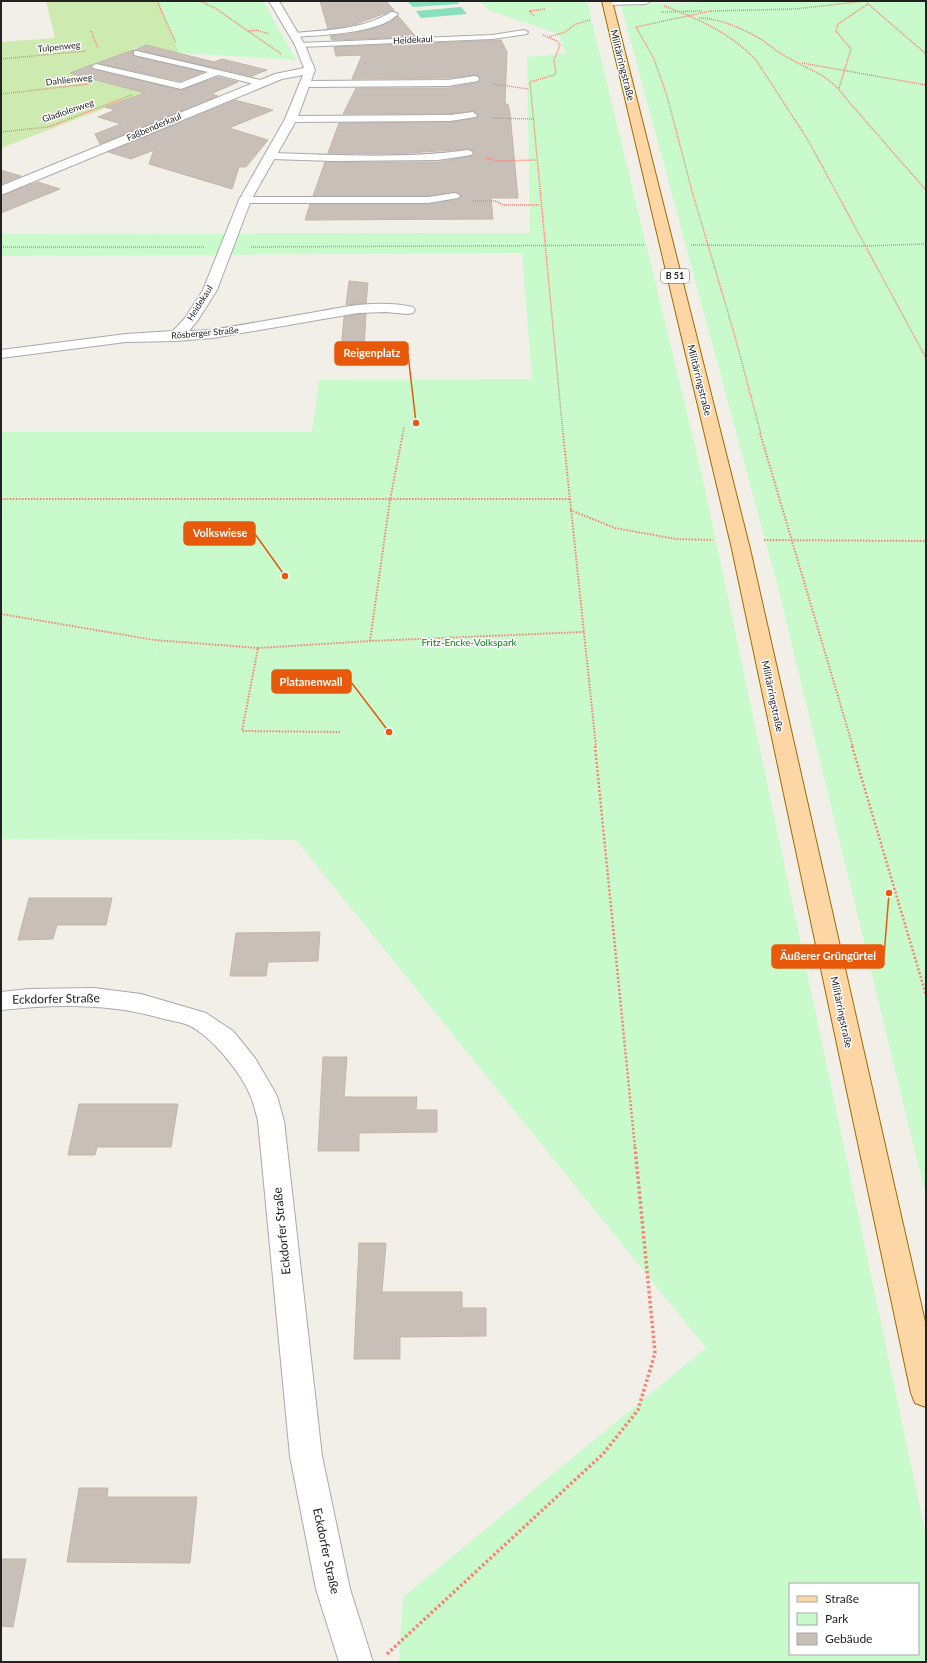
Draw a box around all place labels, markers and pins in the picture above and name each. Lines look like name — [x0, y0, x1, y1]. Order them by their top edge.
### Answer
callout: Reigenplatz — [335, 342, 408, 365]
callout: Volkswiese — [184, 522, 255, 545]
callout: Platanenwall — [272, 670, 351, 693]
callout: Äußerer Grüngürtel — [772, 945, 884, 968]

